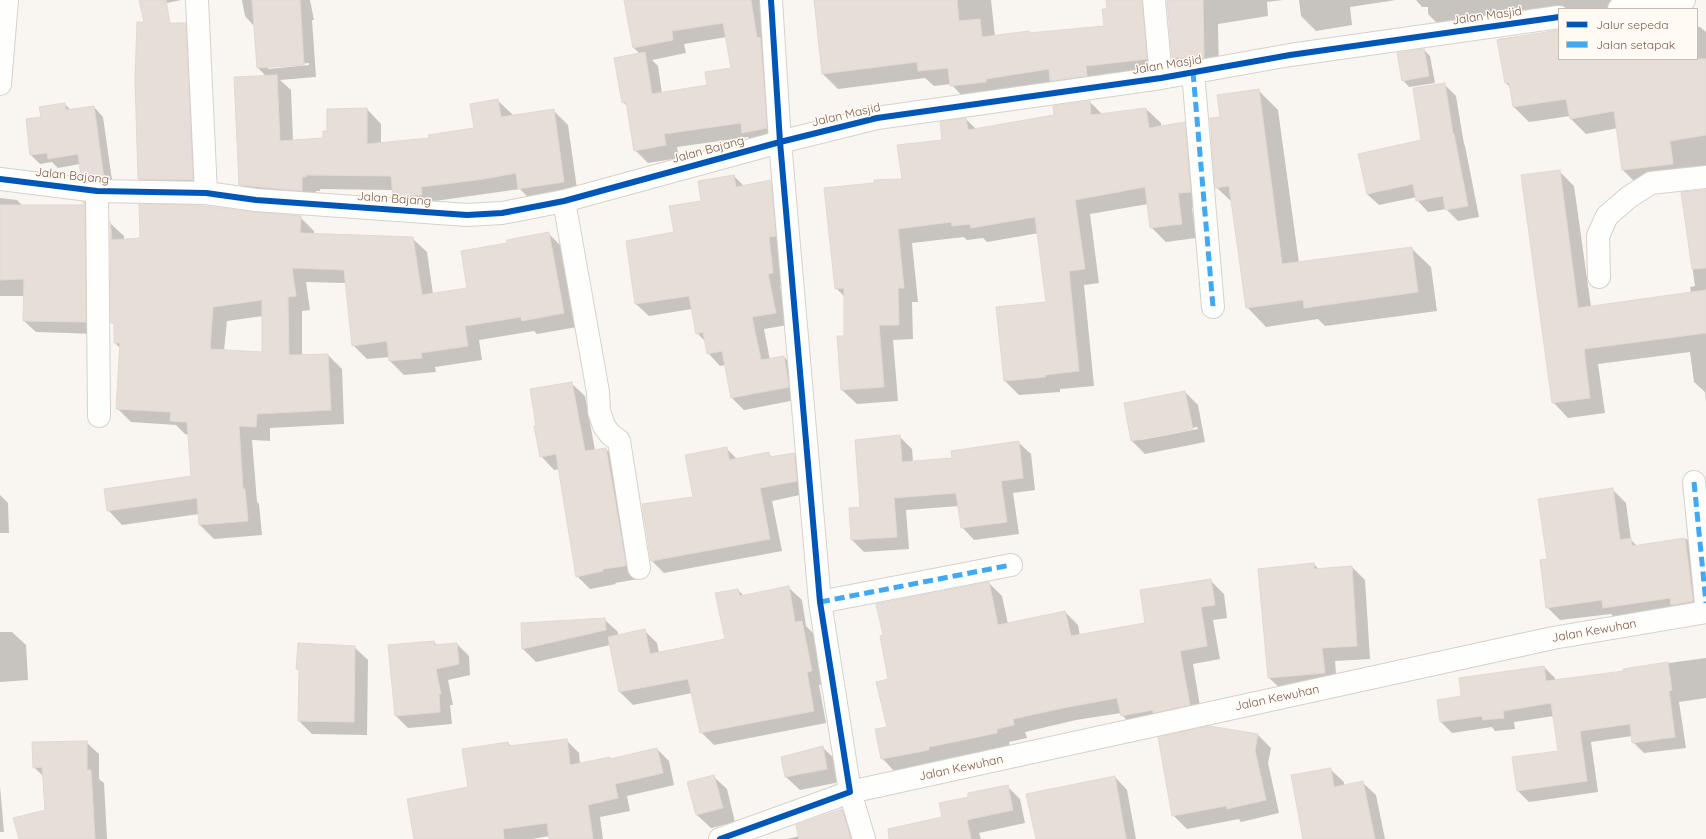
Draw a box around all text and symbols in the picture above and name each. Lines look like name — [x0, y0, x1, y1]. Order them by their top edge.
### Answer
street label: Jalan Masjid — [1451, 4, 1523, 28]
legend — [1558, 8, 1698, 60]
text: Jalur sepeda — [1596, 17, 1669, 32]
text: Jalan setapak — [1596, 37, 1675, 52]
street label: Jalan Masjid — [1131, 52, 1203, 78]
street label: Jalan Masjid — [810, 100, 882, 130]
street label: Jalan Bajang — [670, 133, 746, 167]
street label: Jalan Bajang — [34, 165, 110, 187]
street label: Jalan Bajang — [356, 189, 432, 209]
street label: Jalan Kewuhan — [1550, 616, 1638, 646]
street label: Jalan Kewuhan — [1233, 682, 1321, 714]
street label: Jalan Kewuhan — [917, 752, 1005, 784]

